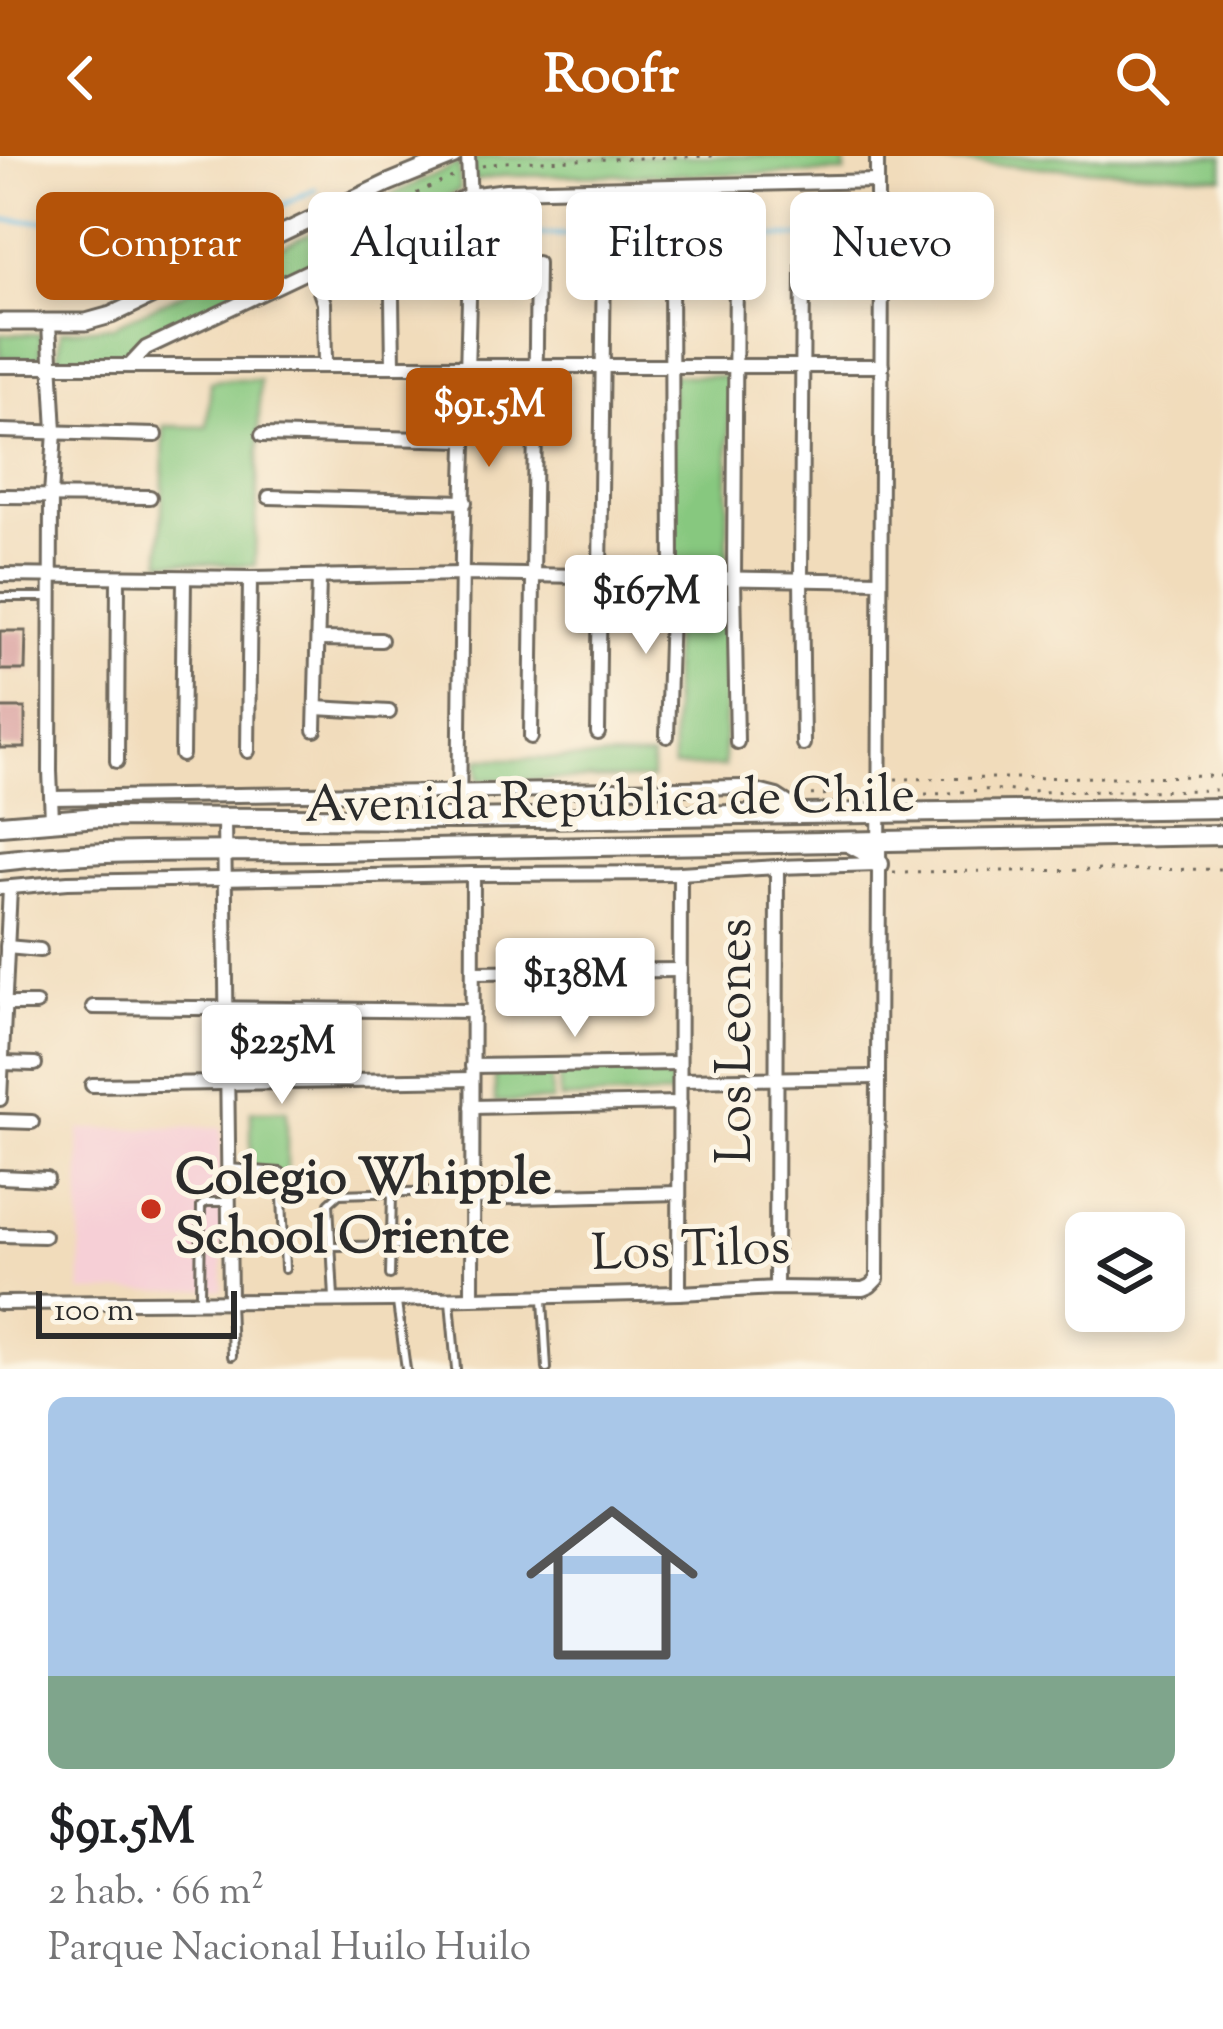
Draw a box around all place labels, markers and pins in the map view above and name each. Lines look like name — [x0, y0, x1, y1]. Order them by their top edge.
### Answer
pin: $91.5M — [391, 368, 587, 470]
pin: $167M — [562, 555, 730, 657]
pin: $138M — [491, 938, 659, 1040]
pin: $225M — [198, 1005, 366, 1107]
place label: Colegio Whipple School Oriente — [175, 1144, 552, 1276]
marker: Colegio Whipple School Oriente — [138, 1196, 164, 1222]

